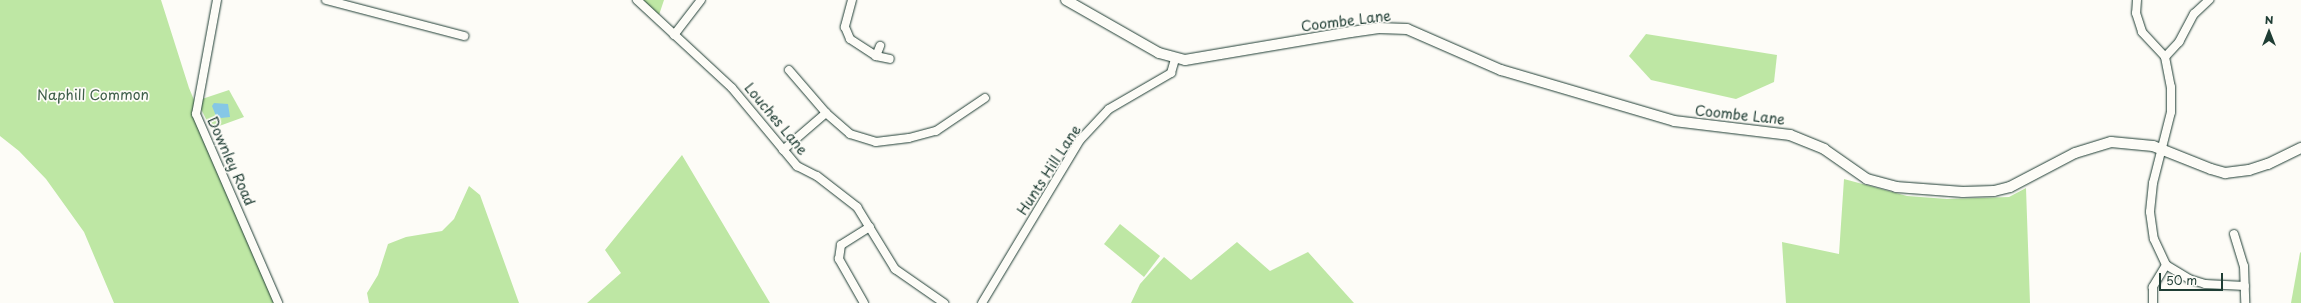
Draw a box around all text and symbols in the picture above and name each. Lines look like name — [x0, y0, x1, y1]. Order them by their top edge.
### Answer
street label: Coombe Lane — [1299, 7, 1393, 35]
text: N — [2265, 11, 2273, 28]
north arrow — [2249, 12, 2289, 52]
street label: Louches Lane — [741, 79, 811, 159]
park label: Naphill Common — [37, 87, 149, 103]
street label: Coombe Lane — [1693, 102, 1787, 128]
street label: Downley Road — [203, 113, 259, 209]
street label: Hunts Hill Lane — [1014, 122, 1084, 218]
scale bar — [2161, 265, 2225, 291]
text: 50 m — [2166, 271, 2197, 289]

